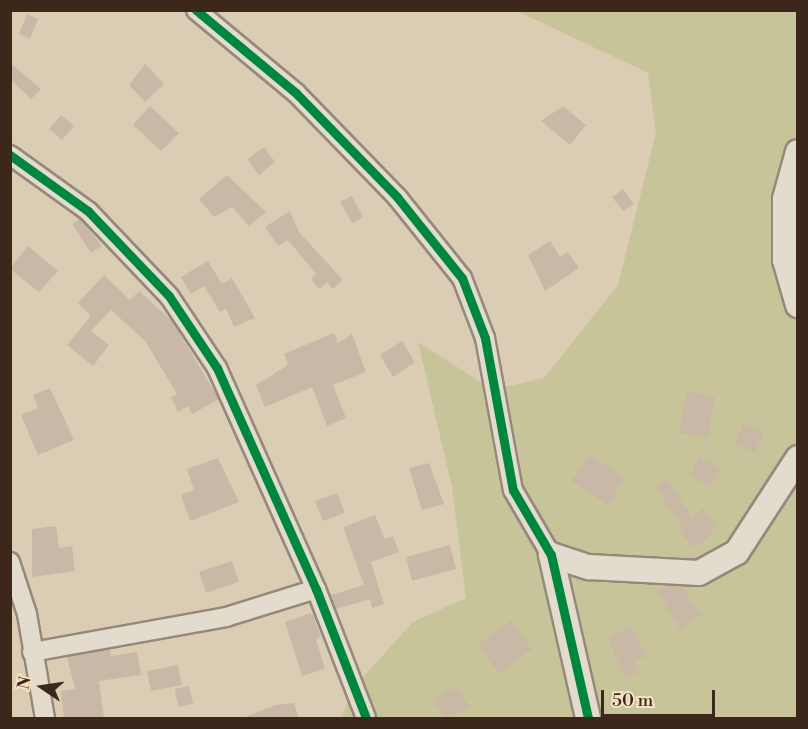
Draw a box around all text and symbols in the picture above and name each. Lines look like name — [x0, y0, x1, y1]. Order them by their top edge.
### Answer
north arrow — [12, 657, 72, 717]
text: N — [13, 675, 36, 691]
scale bar — [604, 678, 718, 716]
text: 50 m — [612, 689, 653, 712]

